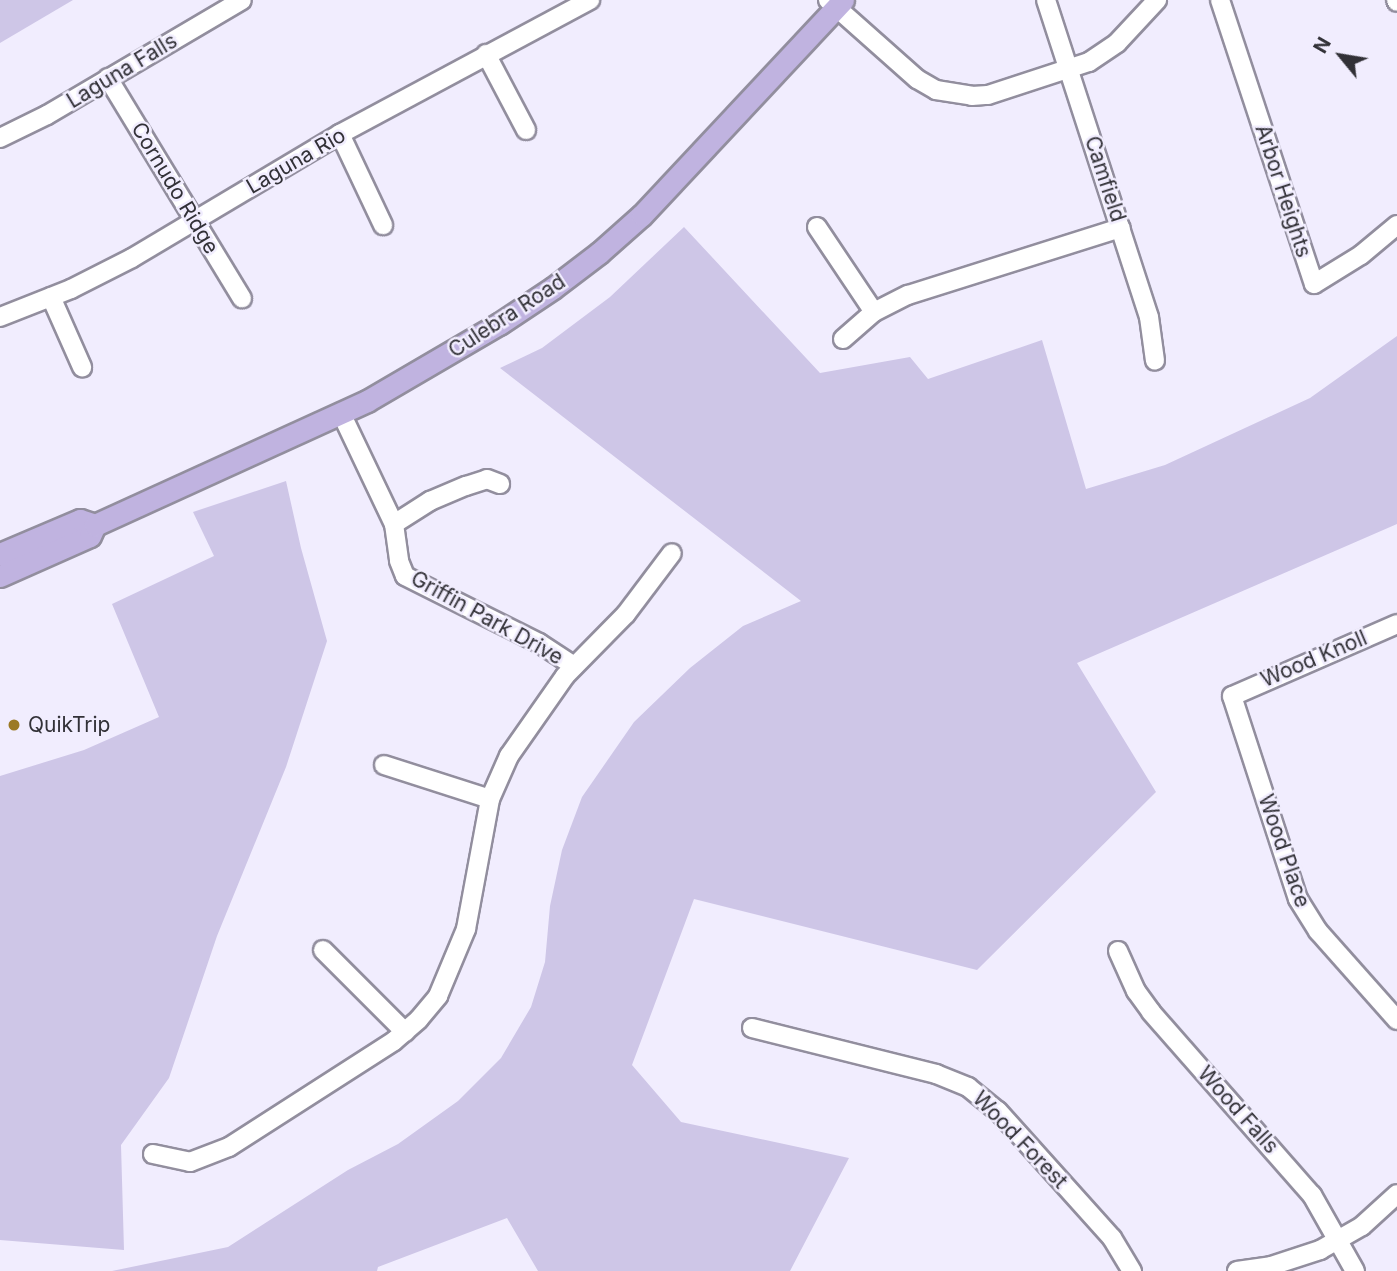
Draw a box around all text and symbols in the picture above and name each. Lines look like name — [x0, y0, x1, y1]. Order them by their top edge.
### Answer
north arrow — [1306, 21, 1376, 91]
street label: Laguna Falls — [62, 28, 182, 114]
text: N — [1309, 33, 1336, 57]
street label: Cornudo Ridge — [126, 118, 224, 258]
street label: Arbor Heights — [1250, 121, 1316, 261]
street label: Laguna Rio — [242, 123, 350, 199]
street label: Camfield — [1079, 133, 1131, 225]
street label: Culebra Road — [444, 269, 570, 363]
street label: Griffin Park Drive — [407, 566, 567, 670]
street label: Wood Knoll — [1257, 625, 1371, 693]
place label: QuikTrip — [28, 712, 110, 738]
marker: QuikTrip — [6, 717, 22, 733]
street label: Wood Place — [1253, 791, 1315, 911]
street label: Wood Falls — [1192, 1061, 1284, 1159]
street label: Wood Forest — [967, 1086, 1073, 1194]

